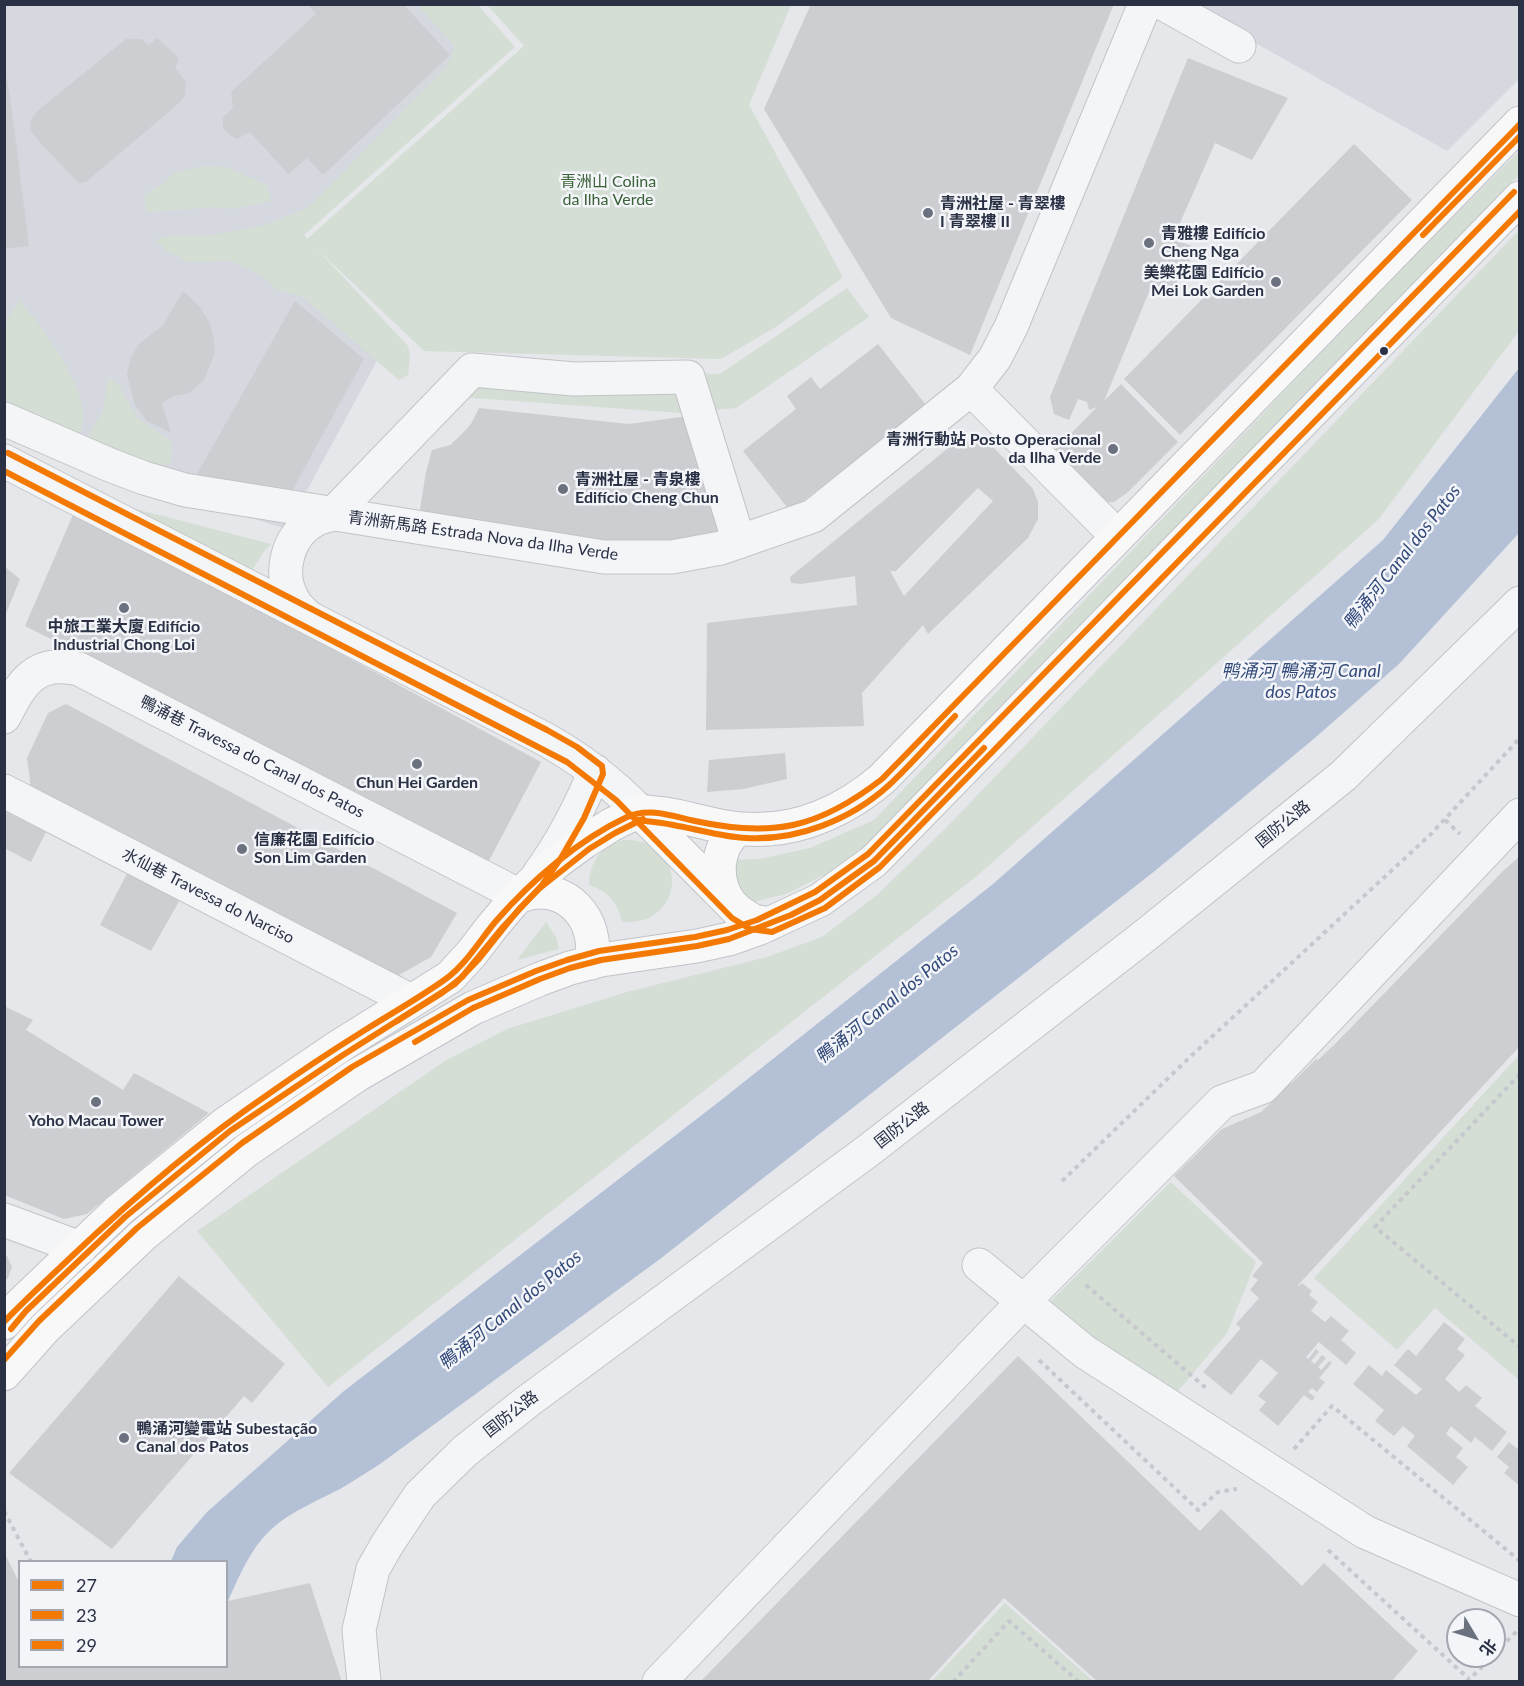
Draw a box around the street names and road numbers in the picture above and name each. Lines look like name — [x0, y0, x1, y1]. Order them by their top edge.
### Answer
street label: 青洲新馬路 Estrada Nova da Ilha Verde — [347, 508, 619, 564]
street label: 鴨涌巷 Travessa do Canal dos Patos — [137, 692, 367, 822]
street label: 国防公路 — [1252, 796, 1314, 852]
street label: 水仙巷 Travessa do Narciso — [119, 844, 297, 948]
street label: 国防公路 — [871, 1098, 933, 1152]
street label: 国防公路 — [480, 1387, 542, 1441]

